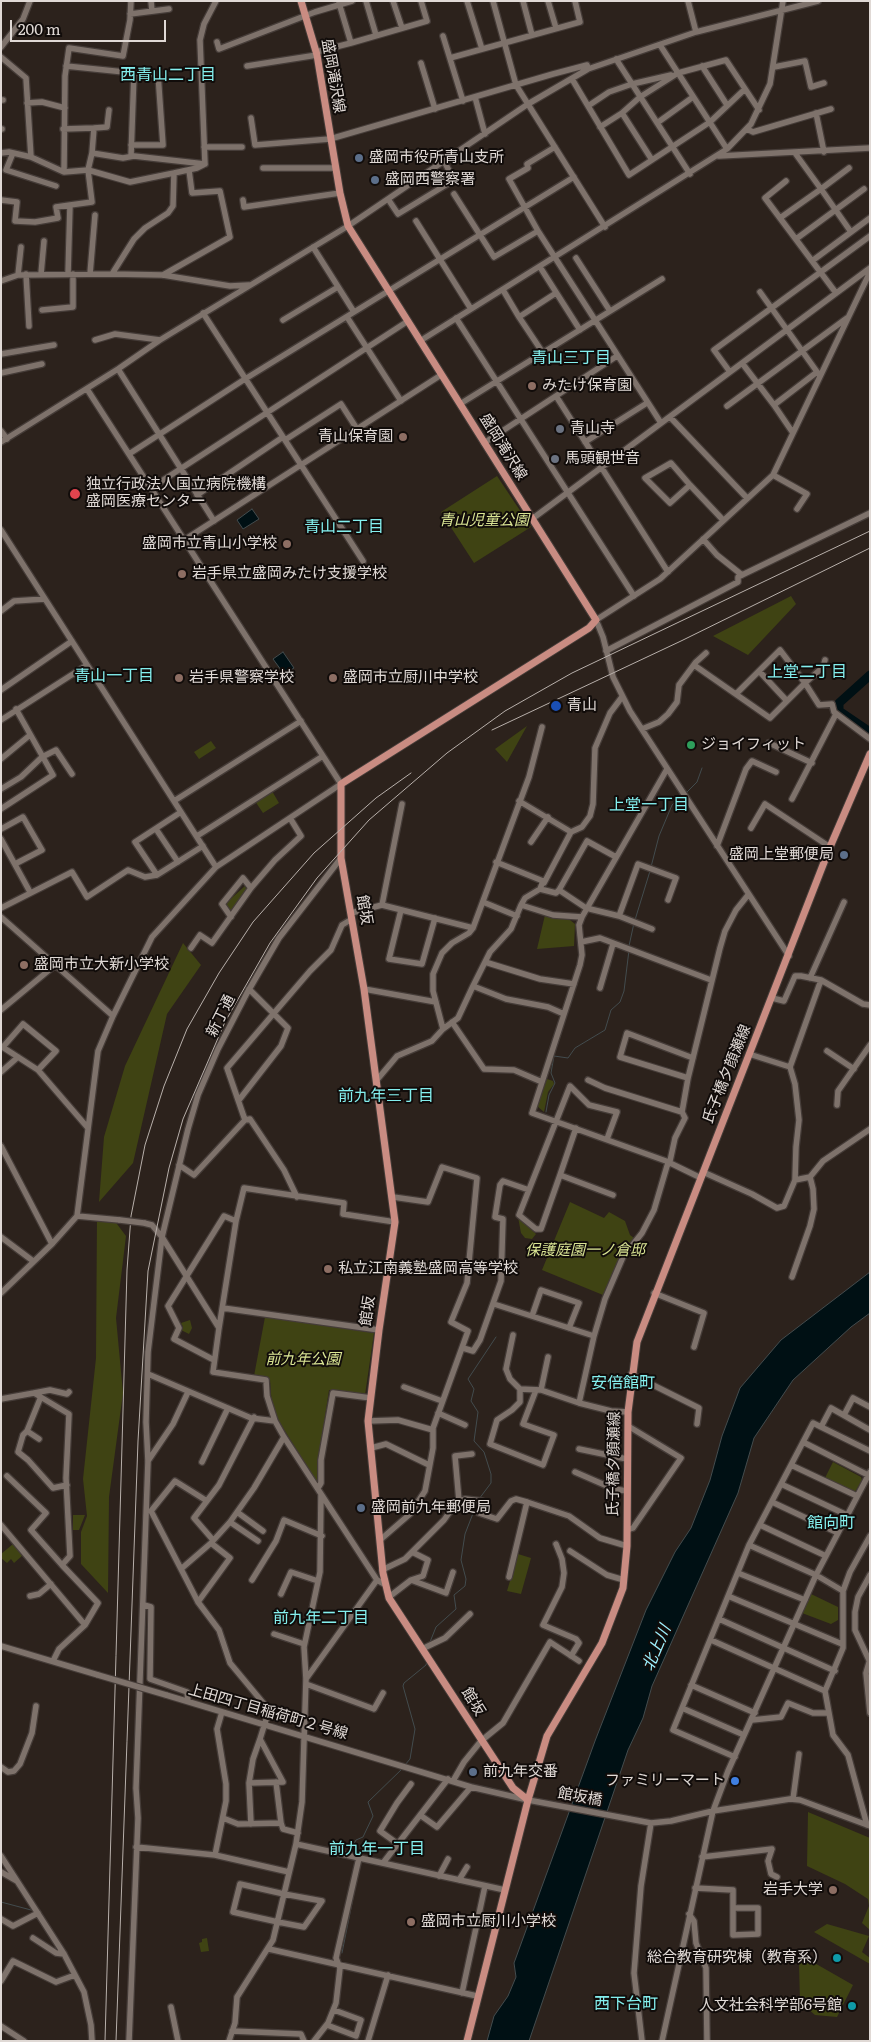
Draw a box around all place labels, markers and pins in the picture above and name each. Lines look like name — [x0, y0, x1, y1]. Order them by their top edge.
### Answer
place label: 盛岡市役所青山支所 — [369, 149, 504, 167]
marker: 盛岡市役所青山支所 — [353, 152, 365, 164]
place label: 盛岡西警察署 — [385, 171, 475, 189]
marker: 盛岡西警察署 — [369, 174, 381, 186]
place label: みたけ保育園 — [542, 377, 632, 395]
marker: みたけ保育園 — [526, 380, 538, 392]
place label: 青山寺 — [570, 420, 615, 438]
marker: 青山寺 — [554, 423, 566, 435]
place label: 青山保育園 — [318, 428, 393, 446]
marker: 青山保育園 — [397, 431, 409, 443]
place label: 馬頭観世音 — [565, 450, 640, 468]
marker: 馬頭観世音 — [549, 453, 561, 465]
place label: 独立行政法人国立病院機構 盛岡医療センター — [86, 476, 266, 511]
marker: 独立行政法人国立病院機構 盛岡医療センター — [68, 487, 82, 501]
place label: 盛岡市立青山小学校 — [142, 535, 277, 553]
marker: 盛岡市立青山小学校 — [281, 538, 293, 550]
place label: 岩手県立盛岡みたけ支援学校 — [192, 565, 387, 583]
marker: 岩手県立盛岡みたけ支援学校 — [176, 568, 188, 580]
place label: 岩手県警察学校 — [189, 669, 294, 687]
place label: 盛岡市立厨川中学校 — [343, 669, 478, 687]
marker: 岩手県警察学校 — [173, 672, 185, 684]
marker: 盛岡市立厨川中学校 — [327, 672, 339, 684]
place label: 青山 — [567, 697, 597, 715]
marker: 青山 — [549, 699, 563, 713]
place label: ジョイフィット — [701, 736, 806, 754]
marker: ジョイフィット — [685, 739, 697, 751]
place label: 盛岡上堂郵便局 — [729, 846, 834, 864]
marker: 盛岡上堂郵便局 — [838, 849, 850, 861]
place label: 盛岡市立大新小学校 — [34, 956, 169, 974]
marker: 盛岡市立大新小学校 — [18, 959, 30, 971]
place label: 私立江南義塾盛岡高等学校 — [338, 1260, 518, 1278]
marker: 私立江南義塾盛岡高等学校 — [322, 1263, 334, 1275]
place label: 盛岡前九年郵便局 — [371, 1499, 491, 1517]
marker: 盛岡前九年郵便局 — [355, 1502, 367, 1514]
place label: 前九年交番 — [483, 1763, 558, 1781]
marker: 前九年交番 — [467, 1766, 479, 1778]
place label: ファミリーマート — [605, 1772, 725, 1790]
marker: ファミリーマート — [729, 1775, 741, 1787]
place label: 岩手大学 — [763, 1881, 823, 1899]
marker: 岩手大学 — [827, 1884, 839, 1896]
place label: 盛岡市立厨川小学校 — [421, 1913, 556, 1931]
marker: 盛岡市立厨川小学校 — [405, 1916, 417, 1928]
place label: 総合教育研究棟（教育系） — [647, 1949, 827, 1967]
marker: 総合教育研究棟（教育系） — [831, 1952, 843, 1964]
place label: 人文社会科学部6号館 — [699, 1997, 842, 2015]
marker: 人文社会科学部6号館 — [846, 2000, 858, 2012]

